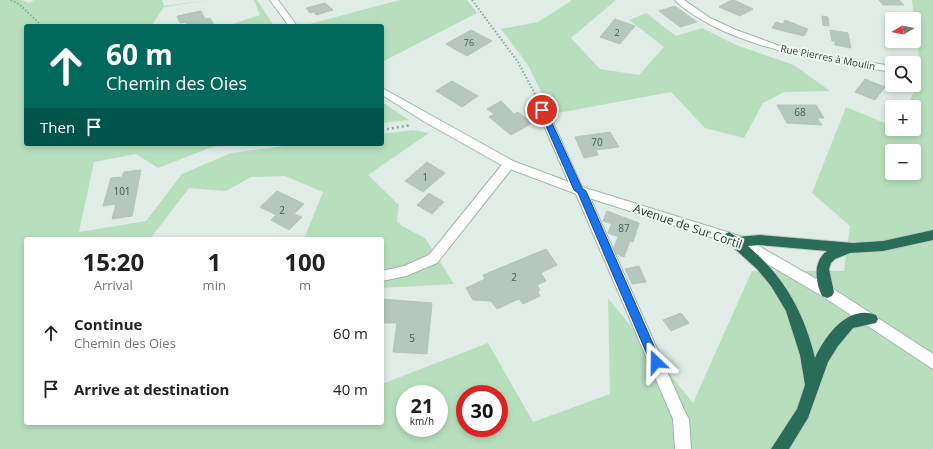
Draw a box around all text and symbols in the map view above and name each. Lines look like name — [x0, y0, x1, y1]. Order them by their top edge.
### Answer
north arrow — [885, 12, 921, 48]
map controls — [885, 12, 921, 180]
house number: 2 — [614, 26, 620, 39]
text: 60 m — [106, 35, 173, 73]
house number: 76 — [464, 36, 474, 49]
icon: ahead — [40, 40, 92, 92]
street label: Rue Pierres à Moulin — [779, 41, 877, 73]
button: search — [885, 56, 921, 92]
text: Chemin des Oies — [106, 71, 247, 95]
pin — [525, 93, 559, 127]
icon: arrive — [531, 99, 553, 121]
button: + — [885, 100, 921, 136]
house number: 68 — [794, 105, 806, 119]
icon: arrive — [83, 116, 105, 138]
text: Then — [40, 117, 75, 137]
house number: 70 — [591, 135, 603, 149]
button: − — [885, 144, 921, 180]
house number: 1 — [422, 170, 428, 184]
house number: 101 — [113, 184, 131, 198]
street label: Avenue de Sur Cortil — [631, 199, 745, 253]
house number: 2 — [279, 203, 285, 217]
house number: 87 — [618, 221, 630, 235]
text: 15:20 — [82, 245, 144, 278]
text: 1 — [207, 245, 221, 278]
text: 100 — [284, 245, 326, 278]
house number: 2 — [511, 270, 517, 284]
text: Arrival — [94, 276, 133, 294]
text: min — [203, 276, 226, 294]
text: m — [299, 276, 311, 294]
text: Continue — [74, 314, 142, 334]
icon: ahead — [40, 322, 62, 344]
text: 60 m — [333, 323, 368, 343]
house number: 5 — [409, 331, 415, 345]
text: Chemin des Oies — [74, 334, 176, 352]
position arrow — [635, 341, 677, 383]
icon: arrive — [40, 378, 62, 400]
text: Arrive at destination — [74, 379, 229, 399]
text: 40 m — [333, 379, 368, 399]
speed limit sign: 30 — [456, 385, 508, 437]
text: 21 — [411, 392, 433, 419]
text: km/h — [410, 414, 434, 428]

